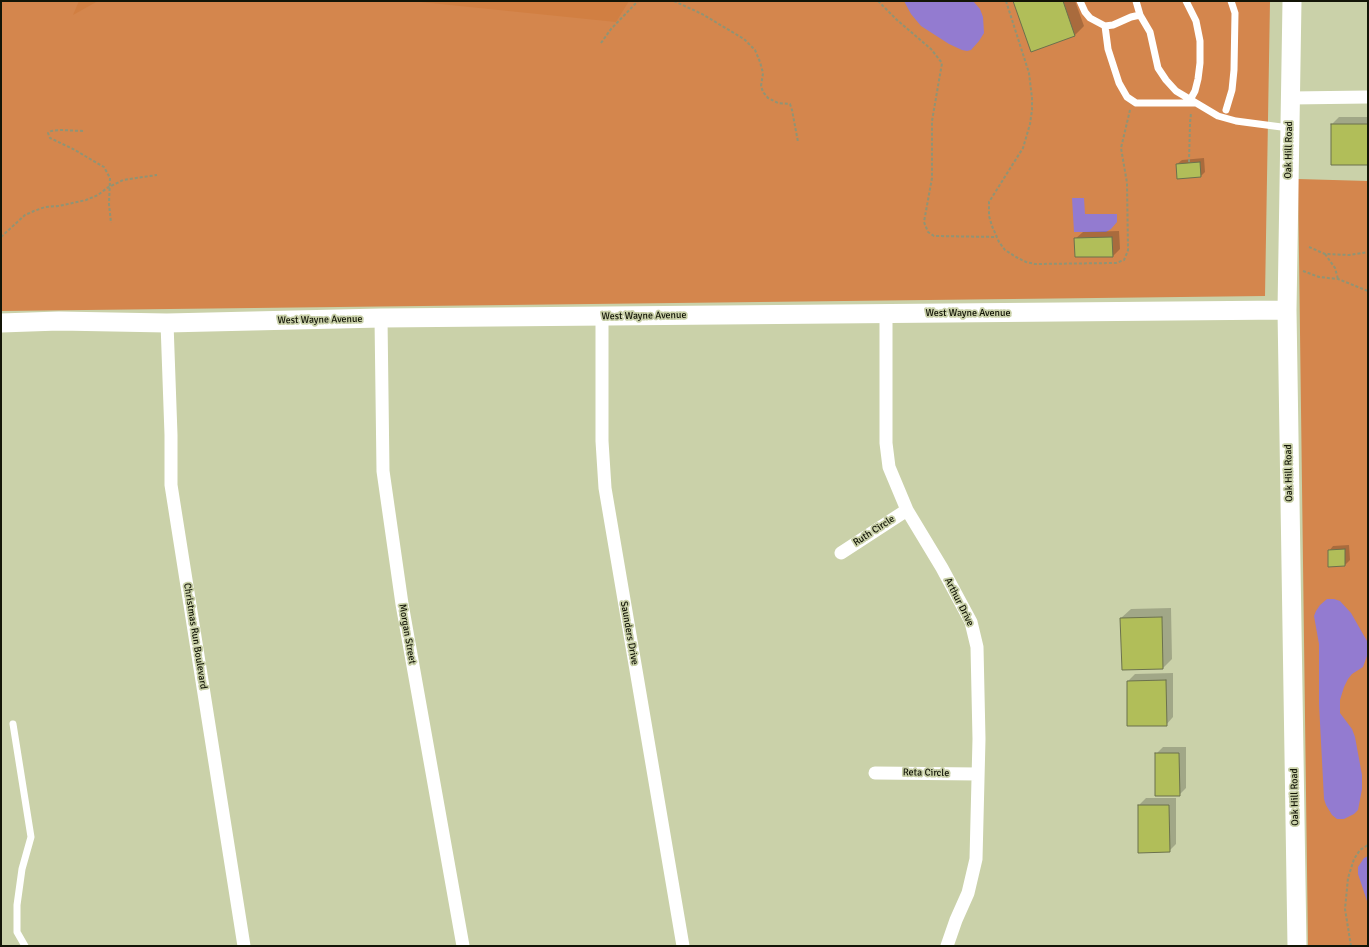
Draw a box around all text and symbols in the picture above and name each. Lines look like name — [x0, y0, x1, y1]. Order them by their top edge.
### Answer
street label: Oak Hill Road — [1282, 121, 1296, 179]
street label: West Wayne Avenue — [926, 307, 1010, 319]
street label: West Wayne Avenue — [601, 309, 687, 323]
street label: West Wayne Avenue — [277, 313, 363, 327]
street label: Oak Hill Road — [1282, 444, 1296, 502]
street label: Ruth Circle — [851, 513, 897, 549]
street label: Arthur Drive — [942, 576, 976, 628]
street label: Christmas Run Boulevard — [181, 582, 209, 690]
street label: Saunders Drive — [617, 600, 641, 666]
street label: Morgan Street — [396, 603, 418, 665]
street label: Reta Circle — [903, 767, 949, 779]
street label: Oak Hill Road — [1288, 768, 1302, 826]

